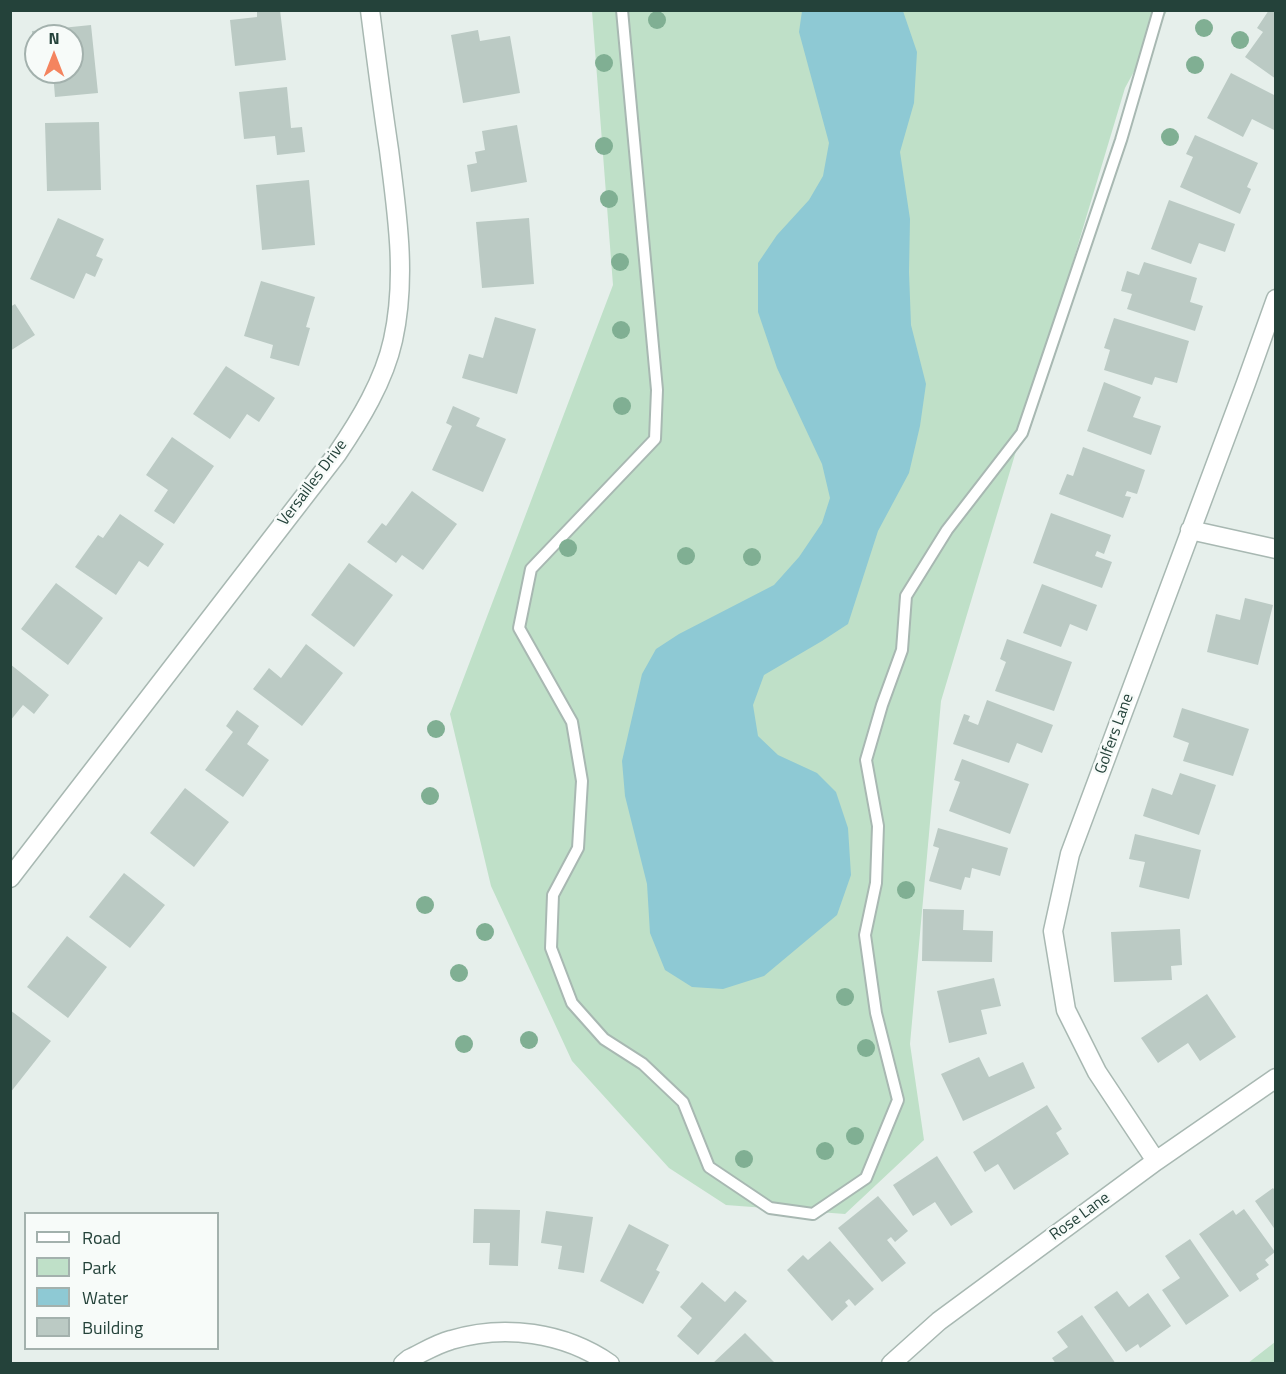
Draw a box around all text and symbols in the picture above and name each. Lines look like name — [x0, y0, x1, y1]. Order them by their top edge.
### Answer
north arrow — [24, 24, 84, 84]
text: N — [48, 26, 60, 50]
street label: Versailles Drive — [274, 436, 352, 530]
street label: Golfers Lane — [1092, 691, 1138, 777]
street label: Rose Lane — [1046, 1189, 1114, 1245]
legend — [24, 1212, 219, 1350]
text: Road — [82, 1224, 121, 1251]
text: Park — [82, 1254, 116, 1281]
text: Water — [82, 1284, 128, 1311]
text: Building — [82, 1314, 143, 1341]

